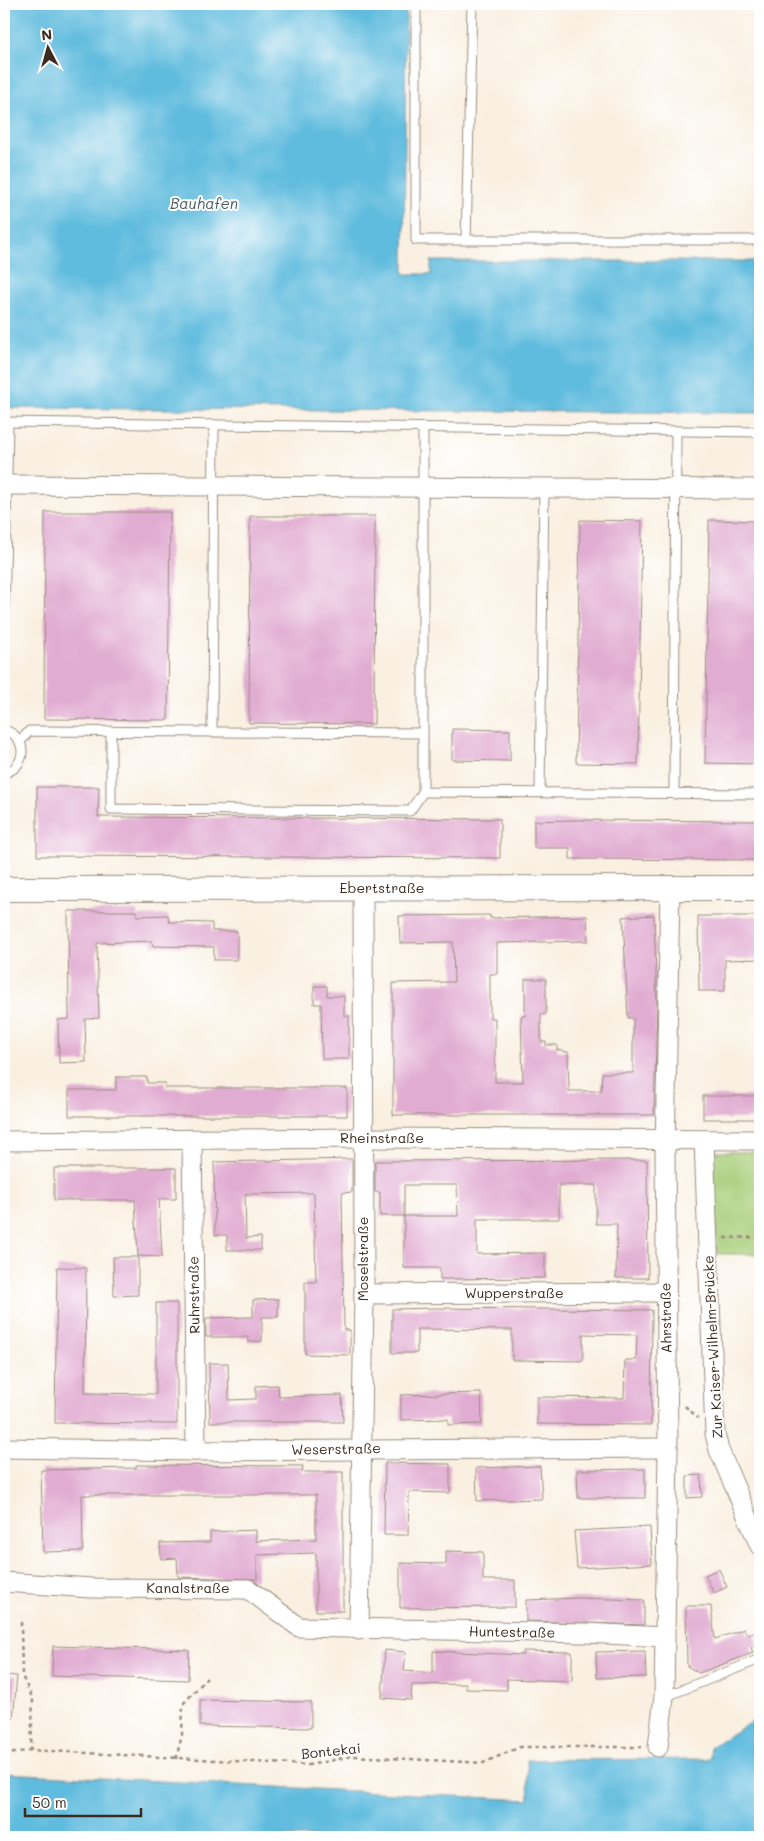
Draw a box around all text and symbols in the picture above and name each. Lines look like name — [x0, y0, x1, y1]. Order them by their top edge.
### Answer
north arrow — [22, 22, 72, 72]
text: N — [40, 25, 53, 45]
water label: Bauhafen — [170, 193, 238, 213]
street label: Ebertstraße — [339, 878, 425, 897]
street label: Rheinstraße — [340, 1128, 424, 1147]
street label: Moselstraße — [353, 1217, 372, 1301]
street label: Zur Kaiser-Wilhelm-Brücke — [698, 1255, 727, 1439]
street label: Ruhrstraße — [183, 1256, 204, 1334]
street label: Ahrstraße — [655, 1282, 676, 1354]
street label: Wupperstraße — [464, 1283, 564, 1302]
street label: Weserstraße — [291, 1438, 381, 1459]
street label: Kanalstraße — [146, 1578, 230, 1597]
street label: Huntestraße — [469, 1621, 555, 1642]
street label: Bontekai — [300, 1738, 362, 1763]
scale bar — [25, 1786, 141, 1818]
text: 50 m — [32, 1792, 67, 1812]

